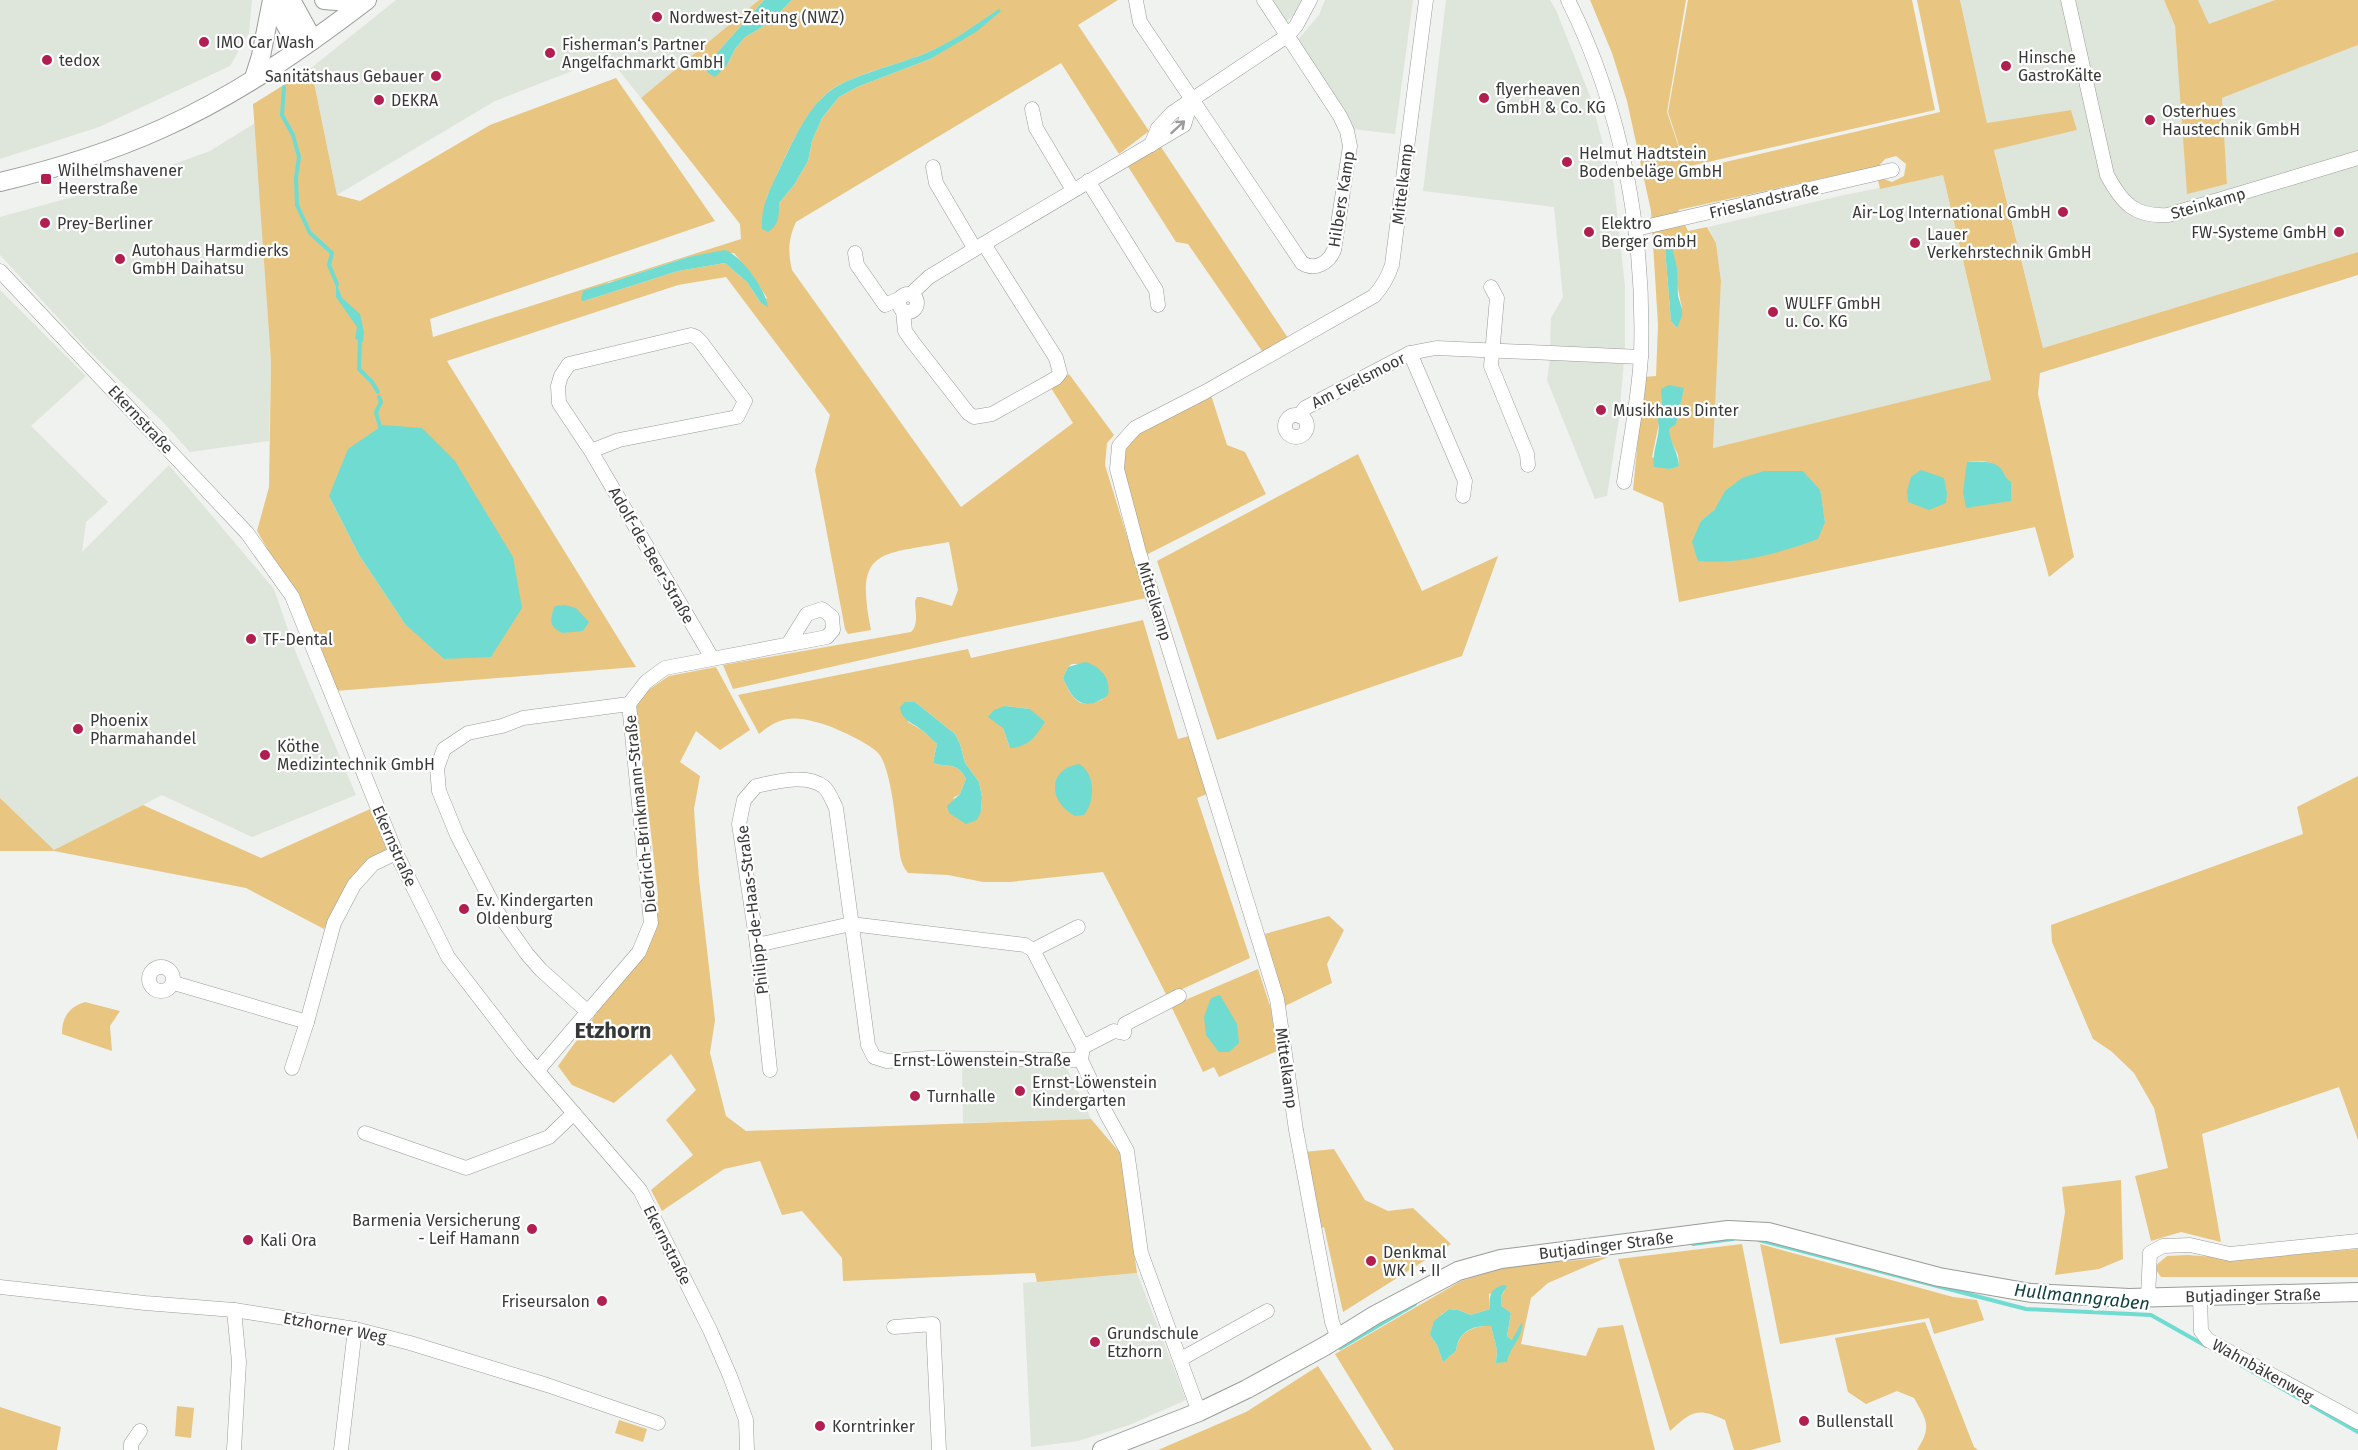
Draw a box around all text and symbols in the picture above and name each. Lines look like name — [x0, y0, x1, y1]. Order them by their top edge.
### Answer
place label: Nordwest-Zeitung (NWZ) — [669, 8, 844, 27]
marker: Nordwest-Zeitung (NWZ) — [650, 10, 664, 24]
place label: IMO Car Wash — [216, 33, 314, 52]
marker: IMO Car Wash — [197, 35, 211, 49]
place label: Fisherman‘s Partner Angelfachmarkt GmbH — [562, 35, 724, 72]
marker: Fisherman‘s Partner Angelfachmarkt GmbH — [543, 46, 557, 60]
place label: Hinsche GastroKälte — [2018, 48, 2102, 85]
place label: tedox — [59, 51, 100, 70]
marker: tedox — [40, 53, 54, 67]
marker: Hinsche GastroKälte — [1999, 59, 2013, 73]
place label: Sanitätshaus Gebauer — [265, 67, 425, 86]
marker: Sanitätshaus Gebauer — [429, 69, 443, 83]
place label: flyerheaven GmbH & Co. KG — [1496, 80, 1606, 117]
place label: DEKRA — [391, 91, 439, 110]
marker: flyerheaven GmbH & Co. KG — [1477, 91, 1491, 105]
marker: DEKRA — [372, 93, 386, 107]
place label: Osterhues Haustechnik GmbH — [2162, 102, 2300, 139]
marker: Osterhues Haustechnik GmbH — [2143, 113, 2157, 127]
one-way arrow — [1171, 120, 1186, 134]
street label: Mittelkamp — [1388, 142, 1417, 226]
place label: Helmut Hadtstein Bodenbeläge GmbH — [1579, 144, 1722, 181]
street label: Hilbers Kamp — [1325, 150, 1358, 249]
marker: Helmut Hadtstein Bodenbeläge GmbH — [1560, 155, 1574, 169]
place label: Wilhelmshavener Heerstraße — [58, 161, 184, 198]
marker: Wilhelmshavener Heerstraße — [39, 172, 53, 186]
street label: Frieslandstraße — [1707, 179, 1821, 222]
street label: Steinkamp — [2169, 184, 2248, 223]
place label: Air-Log International GmbH — [1852, 203, 2051, 222]
marker: Air-Log International GmbH — [2056, 205, 2070, 219]
place label: Prey-Berliner — [57, 214, 153, 233]
place label: Elektro Berger GmbH — [1601, 214, 1697, 251]
marker: Prey-Berliner — [38, 216, 52, 230]
place label: FW-Systeme GmbH — [2191, 223, 2327, 242]
marker: Elektro Berger GmbH — [1582, 225, 1596, 239]
place label: Lauer Verkehrstechnik GmbH — [1927, 225, 2092, 262]
marker: FW-Systeme GmbH — [2332, 225, 2346, 239]
marker: Lauer Verkehrstechnik GmbH — [1908, 236, 1922, 250]
place label: Autohaus Harmdierks GmbH Daihatsu — [132, 241, 289, 278]
marker: Autohaus Harmdierks GmbH Daihatsu — [113, 252, 127, 266]
place label: WULFF GmbH u. Co. KG — [1785, 294, 1881, 331]
marker: WULFF GmbH u. Co. KG — [1766, 305, 1780, 319]
street label: Am Evelsmoor — [1308, 348, 1409, 412]
street label: Ekernstraße — [104, 381, 177, 458]
place label: Musikhaus Dinter — [1613, 401, 1739, 420]
marker: Musikhaus Dinter — [1594, 403, 1608, 417]
street label: Adolf-de-Beer-Straße — [605, 484, 698, 627]
street label: Mittelkamp — [1134, 559, 1176, 643]
place label: TF-Dental — [263, 630, 333, 649]
marker: TF-Dental — [244, 632, 258, 646]
place label: Phoenix Pharmahandel — [90, 711, 196, 748]
street label: Diedrich-Brinkmann-Straße — [621, 714, 660, 914]
marker: Phoenix Pharmahandel — [71, 722, 85, 736]
place label: Köthe Medizintechnik GmbH — [277, 737, 435, 774]
marker: Köthe Medizintechnik GmbH — [258, 748, 272, 762]
street label: Ekernstraße — [368, 803, 421, 890]
street label: Philipp-de-Haas-Straße — [733, 824, 772, 996]
place label: Ev. Kindergarten Oldenburg — [476, 891, 594, 928]
marker: Ev. Kindergarten Oldenburg — [457, 902, 471, 916]
district label: Etzhorn — [575, 1017, 651, 1044]
street label: Mittelkamp — [1271, 1026, 1302, 1110]
street label: Ernst-Löwenstein-Straße — [893, 1051, 1071, 1070]
place label: Ernst-Löwenstein Kindergarten — [1032, 1073, 1157, 1110]
marker: Ernst-Löwenstein Kindergarten — [1013, 1084, 1027, 1098]
place label: Turnhalle — [927, 1087, 995, 1106]
marker: Turnhalle — [908, 1089, 922, 1103]
street label: Ekernstraße — [639, 1202, 696, 1288]
place label: Barmenia Versicherung - Leif Hamann — [352, 1211, 521, 1248]
marker: Barmenia Versicherung - Leif Hamann — [525, 1222, 539, 1236]
street label: Butjadinger Straße — [1538, 1228, 1675, 1263]
place label: Kali Ora — [260, 1231, 317, 1250]
marker: Kali Ora — [241, 1233, 255, 1247]
place label: Denkmal WK I + II — [1383, 1243, 1447, 1280]
marker: Denkmal WK I + II — [1364, 1254, 1378, 1268]
water label: Hullmanngraben — [2013, 1279, 2151, 1315]
street label: Butjadinger Straße — [2185, 1285, 2321, 1306]
place label: Friseursalon — [501, 1292, 590, 1311]
marker: Friseursalon — [595, 1294, 609, 1308]
street label: Etzhorner Weg — [282, 1308, 389, 1347]
place label: Grundschule Etzhorn — [1107, 1324, 1199, 1361]
marker: Grundschule Etzhorn — [1088, 1335, 1102, 1349]
street label: Wahnbäkenweg — [2209, 1335, 2317, 1406]
place label: Bullenstall — [1816, 1412, 1894, 1431]
marker: Bullenstall — [1797, 1414, 1811, 1428]
place label: Korntrinker — [832, 1417, 916, 1436]
marker: Korntrinker — [813, 1419, 827, 1433]

